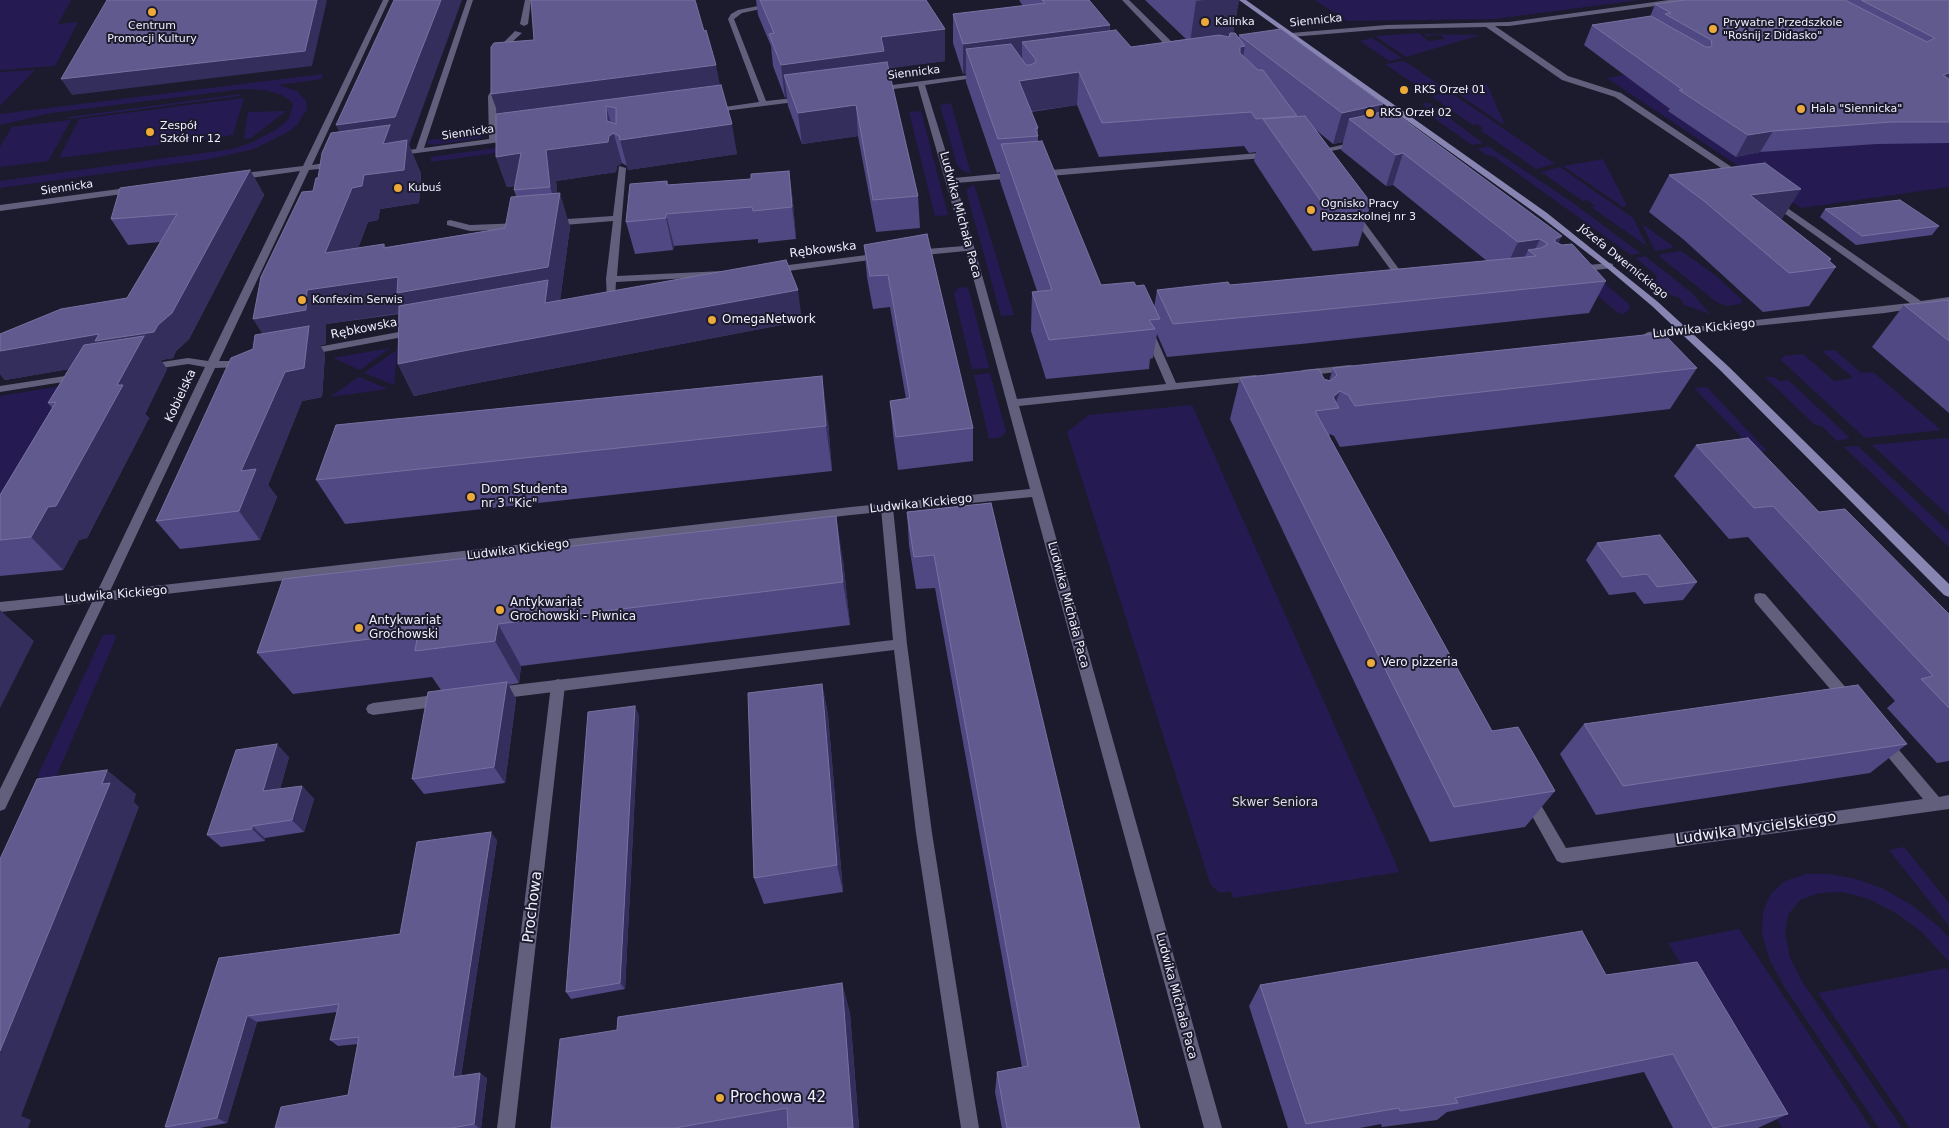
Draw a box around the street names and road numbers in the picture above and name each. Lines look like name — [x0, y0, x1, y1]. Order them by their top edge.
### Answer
street label: Siennicka — [1289, 12, 1343, 30]
street label: Siennicka — [887, 63, 941, 83]
street label: Siennicka — [441, 123, 495, 143]
street label: Ludwika Michała Paca — [936, 150, 984, 280]
street label: Siennicka — [40, 178, 94, 198]
street label: Józefa Dwernickiego — [1576, 222, 1670, 302]
street label: Rębkowska — [789, 239, 857, 261]
street label: Rębkowska — [330, 316, 398, 342]
street label: Ludwika Kickiego — [1652, 316, 1756, 342]
street label: Kobielska — [163, 367, 199, 425]
street label: Ludwika Kickiego — [869, 491, 973, 517]
street label: Ludwika Kickiego — [466, 537, 570, 563]
street label: Ludwika Michała Paca — [1044, 540, 1092, 670]
street label: Ludwika Kickiego — [64, 583, 168, 607]
street label: Ludwika Mycielskiego — [1674, 809, 1838, 849]
street label: Prochowa — [520, 870, 546, 944]
street label: Ludwika Michała Paca — [1152, 931, 1200, 1061]

